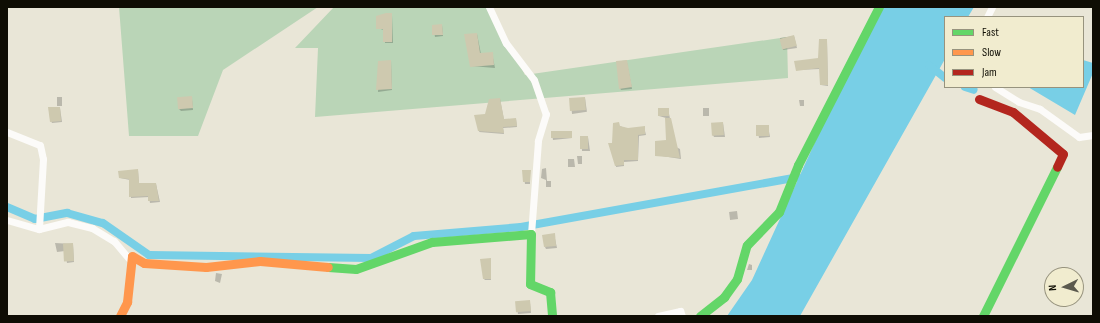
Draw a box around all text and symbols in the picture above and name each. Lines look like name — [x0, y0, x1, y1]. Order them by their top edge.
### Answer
legend — [944, 16, 1084, 88]
text: Fast — [982, 25, 999, 40]
text: Slow — [982, 45, 1001, 60]
text: Jam — [982, 65, 997, 80]
north arrow — [1044, 267, 1084, 307]
text: N — [1046, 285, 1059, 291]

